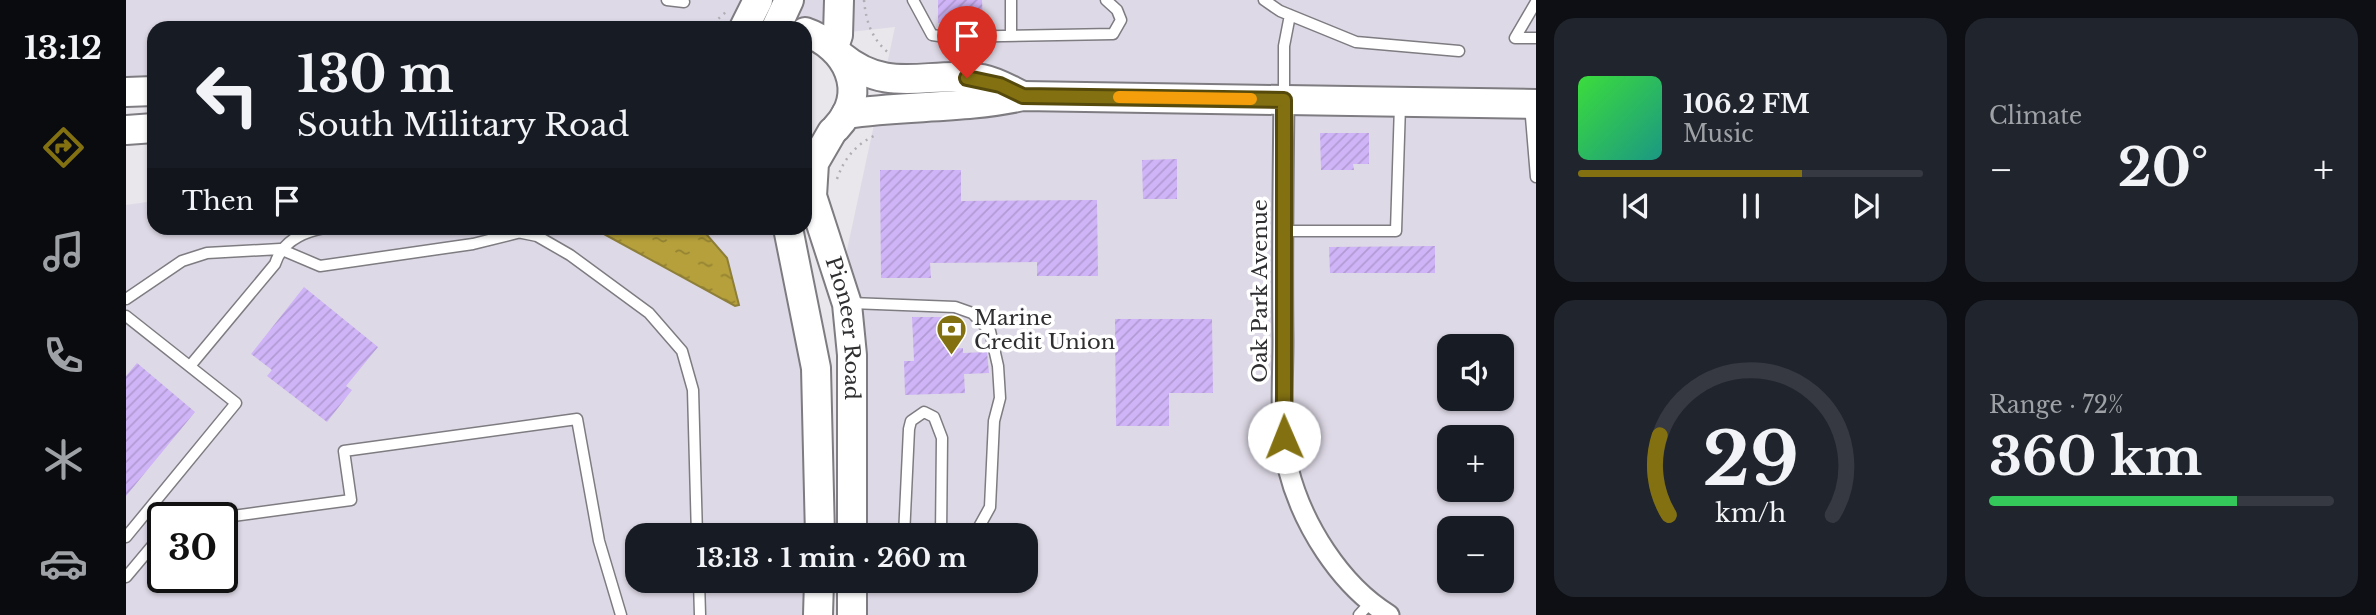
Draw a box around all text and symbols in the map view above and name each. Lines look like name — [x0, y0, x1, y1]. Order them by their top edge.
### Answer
pin — [937, 6, 997, 78]
icon: arrive — [948, 17, 986, 55]
text: 13:12 — [24, 28, 102, 68]
text: 130 m — [297, 44, 454, 105]
icon: left — [182, 49, 273, 140]
text: 106.2 FM — [1683, 88, 1810, 120]
text: Climate — [1989, 102, 2082, 130]
text: South Military Road — [297, 105, 629, 145]
text: Music — [1683, 120, 1754, 148]
icon: directions — [39, 123, 88, 172]
text: 20° — [2118, 136, 2208, 200]
text: − — [1989, 146, 2013, 193]
text: + — [2313, 146, 2334, 193]
icon: arrive — [268, 182, 306, 220]
text: Then — [182, 185, 254, 217]
icon: previous — [1617, 187, 1655, 225]
icon: pause — [1732, 187, 1770, 225]
icon: next — [1847, 187, 1885, 225]
street label: Oak Park Avenue — [1247, 199, 1273, 383]
icon: music — [39, 227, 88, 276]
street label: Pioneer Road — [819, 253, 866, 400]
place label: Marine Credit Union — [974, 305, 1115, 355]
bank icon: Marine Credit Union — [934, 313, 968, 357]
icon: phone — [39, 331, 88, 380]
map controls — [1437, 334, 1514, 593]
button: sound — [1437, 334, 1514, 411]
text: Range · 72% — [1989, 391, 2123, 419]
position arrow — [1247, 400, 1321, 474]
text: 29 — [1702, 414, 1799, 505]
button: + — [1437, 425, 1514, 502]
text: 360 km — [1989, 425, 2202, 489]
icon: climate — [39, 435, 88, 484]
text: km/h — [1715, 497, 1786, 528]
speed limit sign: 30 — [147, 502, 238, 593]
button: − — [1437, 516, 1514, 593]
icon: car — [39, 539, 88, 588]
text: 13:13 · 1 min · 260 m — [696, 542, 967, 574]

